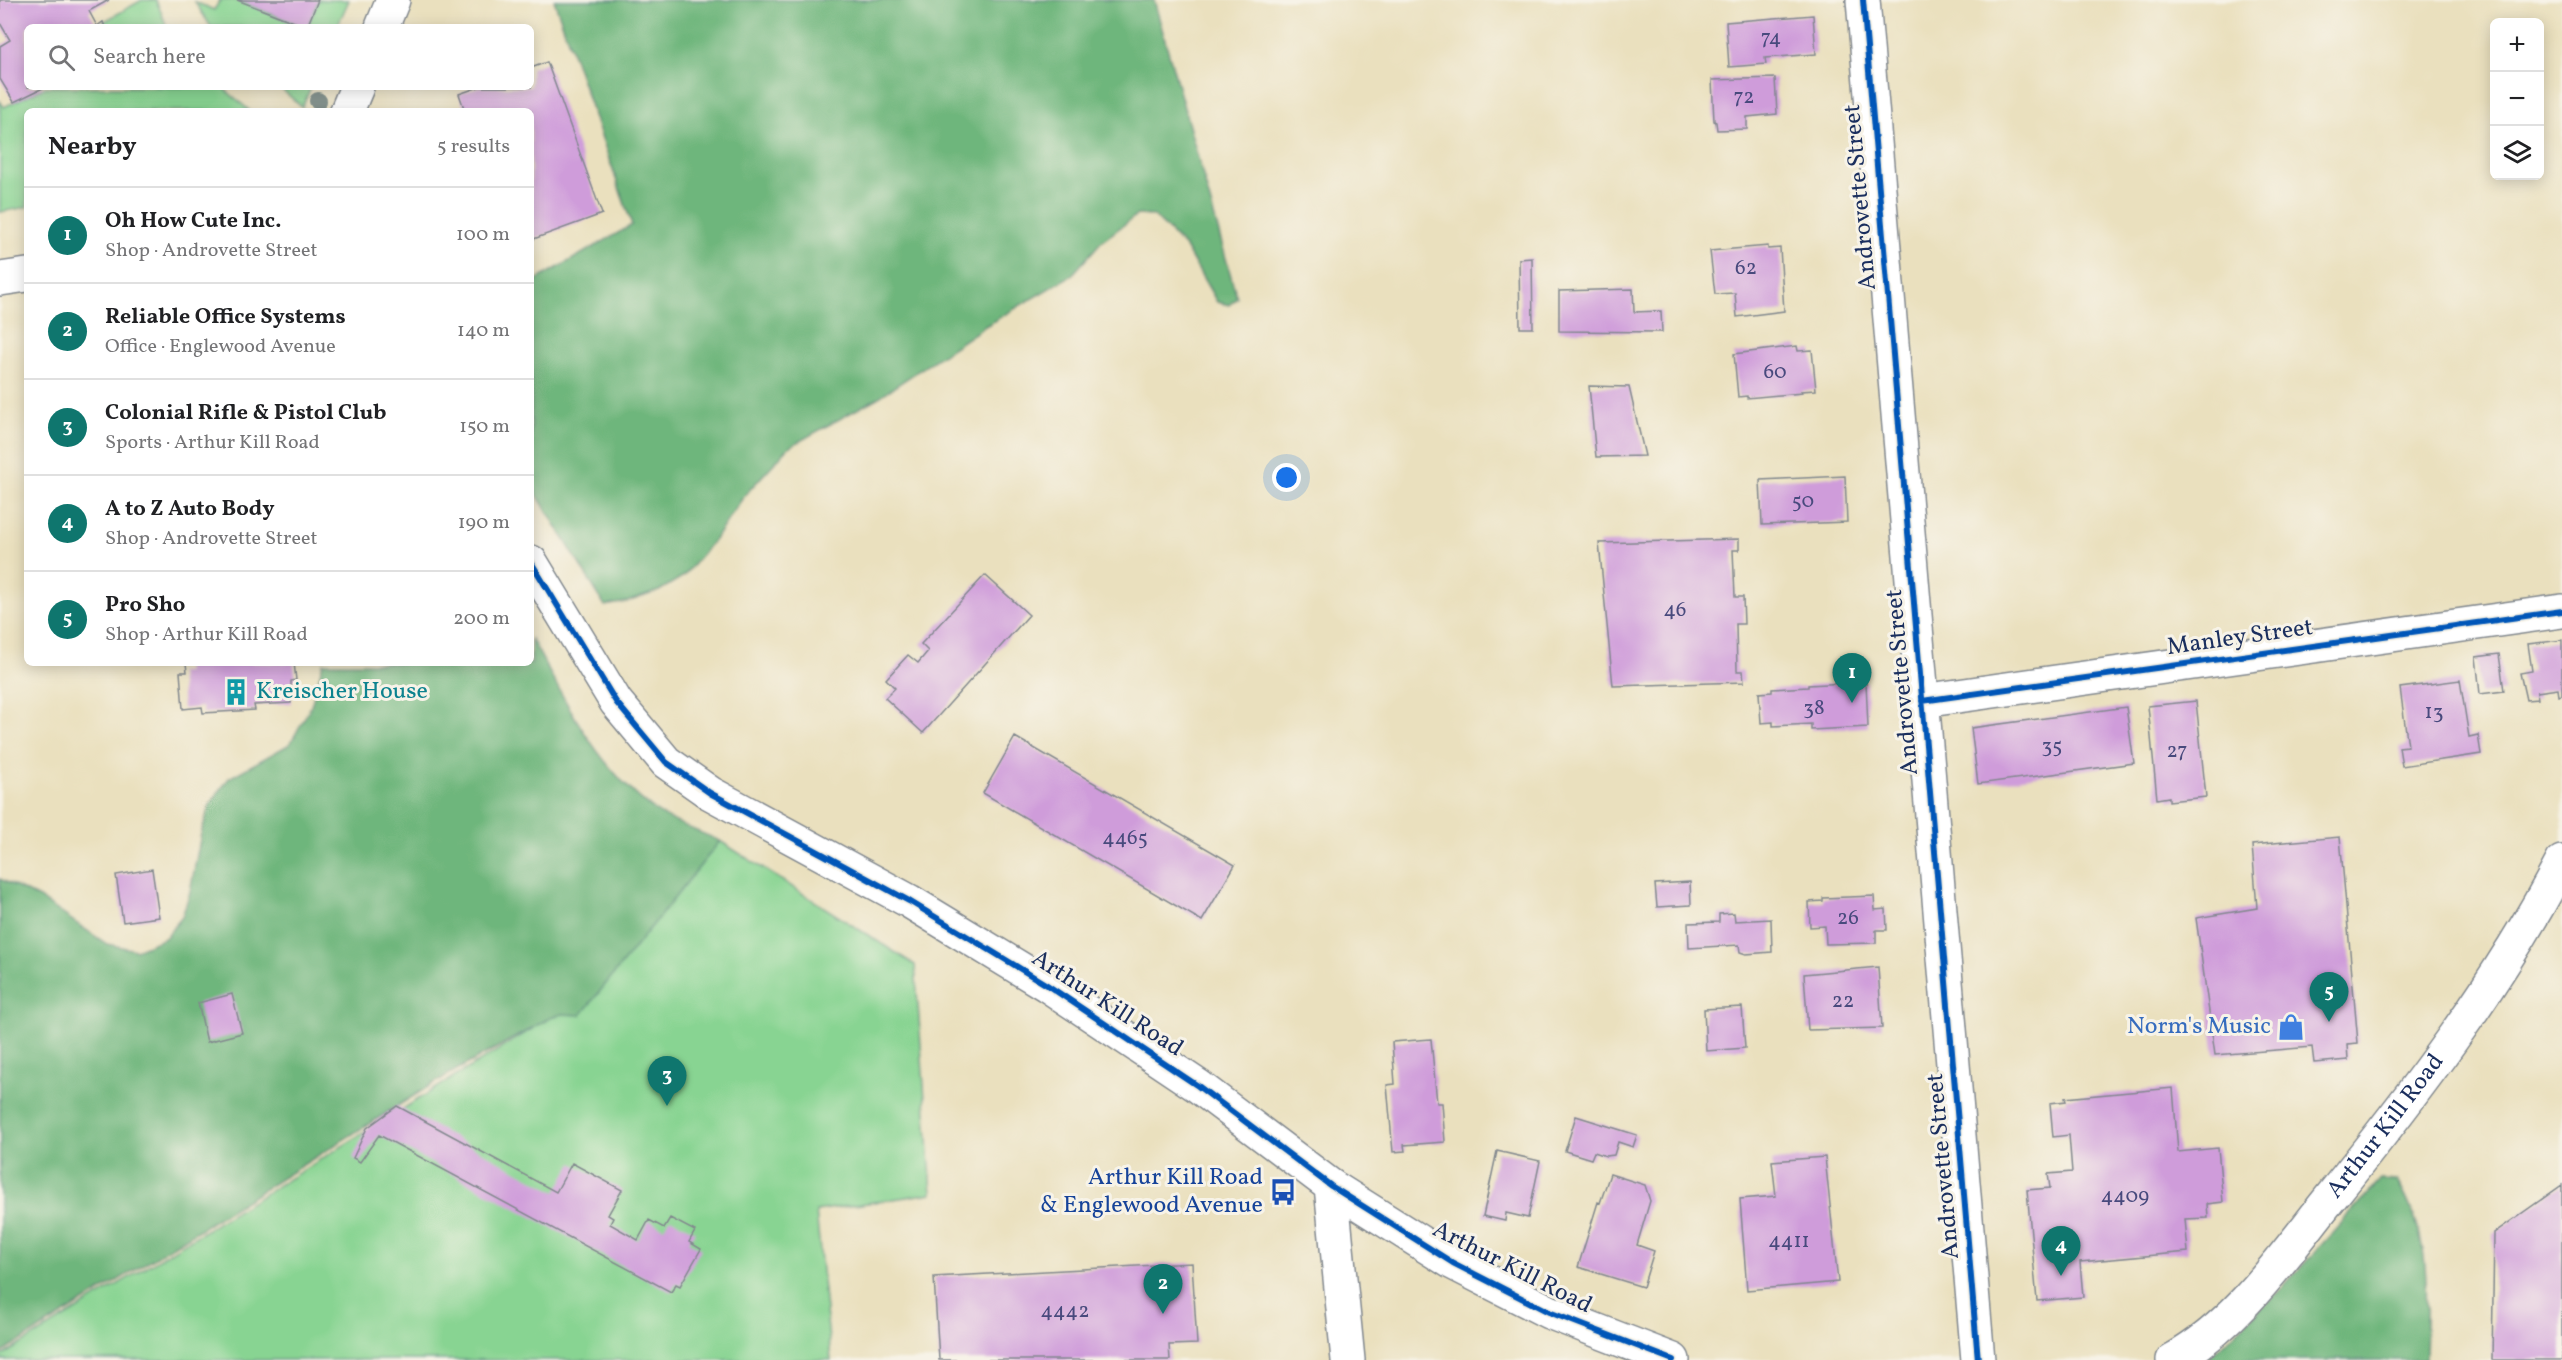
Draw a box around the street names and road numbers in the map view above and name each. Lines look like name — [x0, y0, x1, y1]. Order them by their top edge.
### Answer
street label: Androvette Street — [1836, 103, 1886, 291]
street label: Androvette Street — [1878, 588, 1928, 776]
street label: Manley Street — [2165, 611, 2315, 665]
street label: Arthur Kill Road — [1024, 942, 1190, 1066]
street label: Arthur Kill Road — [2319, 1047, 2453, 1206]
street label: Androvette Street — [1919, 1072, 1969, 1260]
street label: Arthur Kill Road — [1426, 1213, 1598, 1323]

